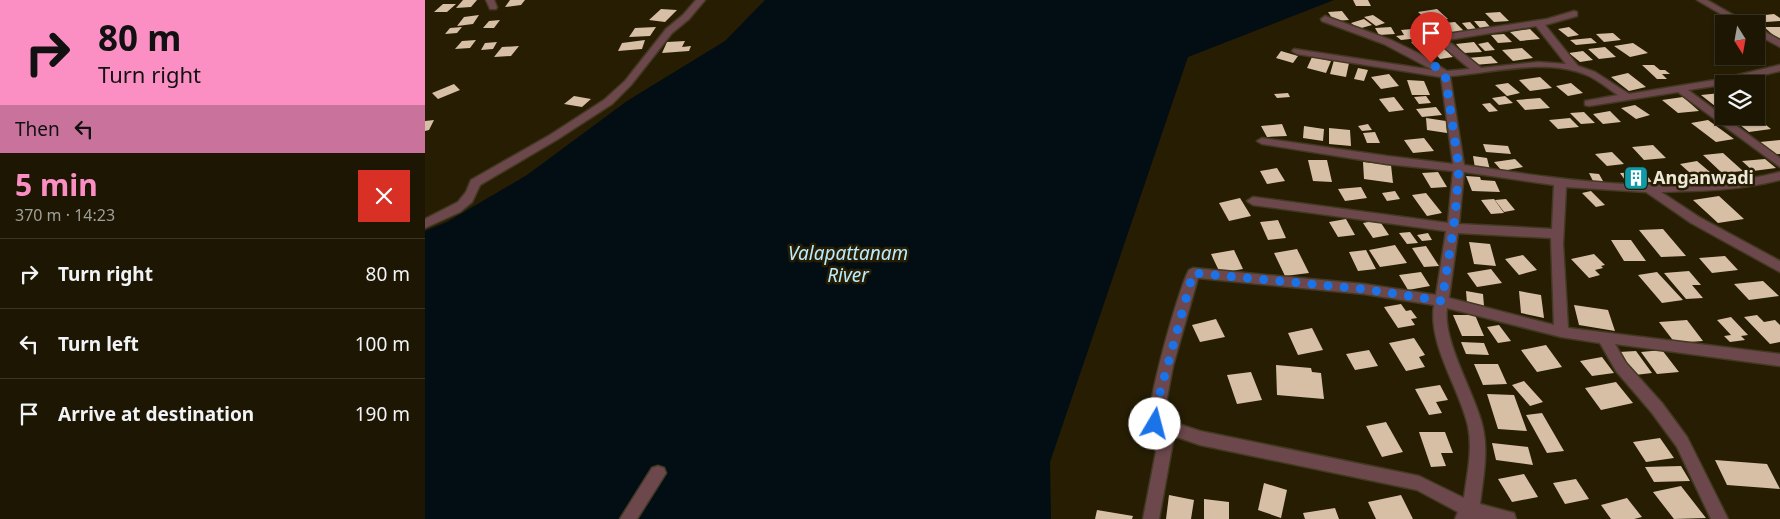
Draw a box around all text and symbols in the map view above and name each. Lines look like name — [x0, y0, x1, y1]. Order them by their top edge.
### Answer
pin — [1410, 12, 1452, 63]
text: 80 m — [98, 14, 181, 61]
north arrow — [1715, 15, 1765, 65]
map controls — [1715, 15, 1765, 125]
icon: arrive — [1417, 19, 1445, 47]
icon: right — [15, 20, 80, 85]
text: Turn right — [98, 59, 201, 89]
button: layers — [1715, 75, 1765, 125]
icon: left — [70, 115, 98, 143]
text: Then — [15, 116, 60, 142]
text: 5 min — [15, 164, 98, 205]
building icon: Anganwadi — [1623, 165, 1649, 191]
place label: Anganwadi — [1653, 165, 1754, 189]
button: close — [358, 170, 410, 222]
text: 370 m · 14:23 — [15, 204, 115, 226]
water label: Valapattanam River — [788, 240, 908, 288]
icon: right — [15, 260, 43, 288]
text: Turn right — [58, 261, 153, 287]
text: 80 m — [366, 261, 410, 287]
icon: left — [15, 330, 43, 358]
text: Turn left — [58, 331, 139, 357]
text: 100 m — [355, 331, 410, 357]
position arrow — [1128, 397, 1180, 449]
icon: arrive — [15, 400, 43, 428]
text: Arrive at destination — [58, 401, 254, 427]
text: 190 m — [355, 401, 410, 427]

